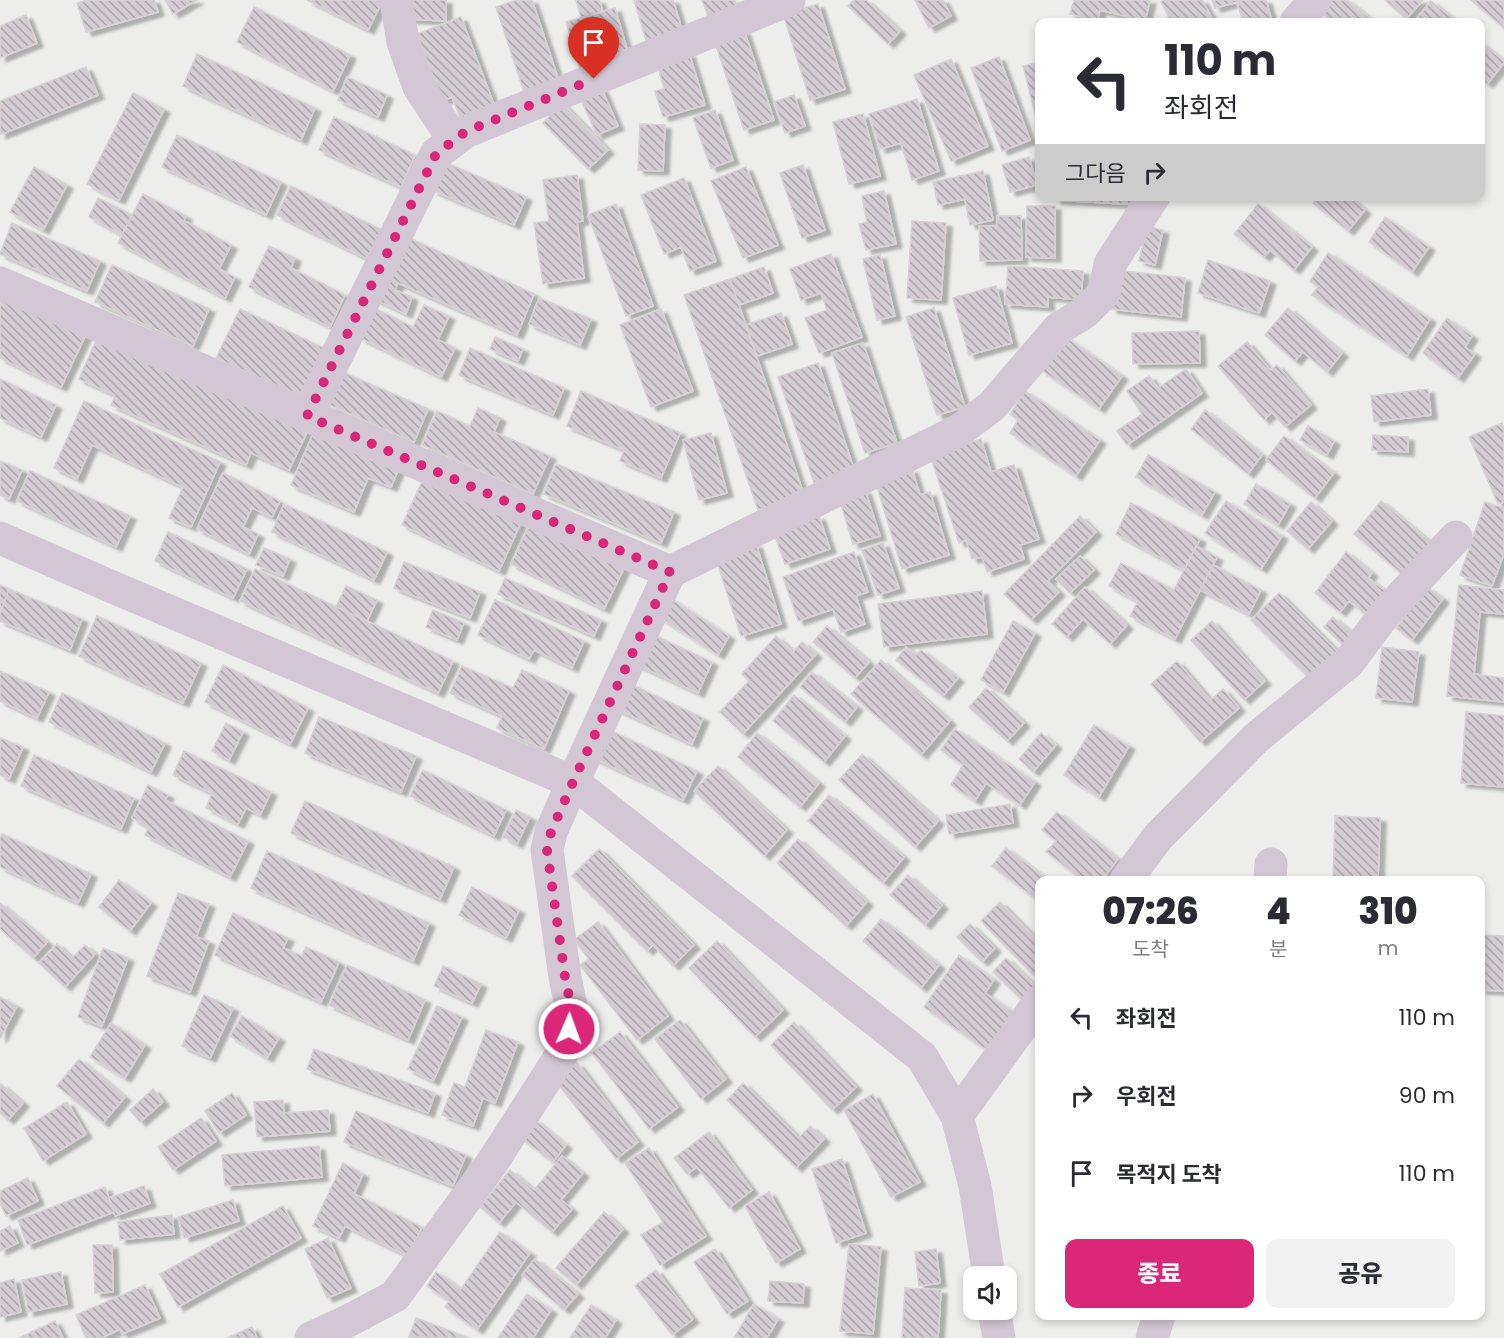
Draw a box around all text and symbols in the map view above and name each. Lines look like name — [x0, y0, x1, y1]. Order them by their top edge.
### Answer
pin — [568, 17, 619, 79]
icon: arrive — [577, 26, 610, 59]
text: 110 m — [1164, 31, 1276, 90]
icon: left — [1065, 42, 1143, 120]
text: 좌회전 — [1164, 89, 1239, 126]
icon: right — [1138, 156, 1171, 189]
text: 그다음 — [1065, 158, 1126, 189]
text: 07:26 — [1102, 886, 1199, 937]
text: 4 — [1266, 886, 1291, 937]
text: 310 — [1358, 886, 1418, 937]
text: m — [1378, 934, 1398, 962]
text: 도착 — [1132, 935, 1169, 963]
text: 분 — [1269, 935, 1288, 963]
position arrow — [537, 997, 601, 1061]
icon: left — [1065, 1001, 1098, 1034]
text: 110 m — [1399, 1002, 1455, 1033]
text: 좌회전 — [1116, 1003, 1177, 1034]
icon: right — [1065, 1079, 1098, 1112]
text: 90 m — [1399, 1080, 1455, 1111]
text: 우회전 — [1116, 1081, 1177, 1112]
icon: arrive — [1065, 1157, 1098, 1190]
text: 110 m — [1399, 1158, 1455, 1189]
text: 목적지 도착 — [1116, 1159, 1222, 1190]
button: 종료 — [1065, 1239, 1254, 1308]
button: 공유 — [1266, 1239, 1455, 1308]
map controls — [963, 1266, 1017, 1320]
button: sound — [963, 1266, 1017, 1320]

